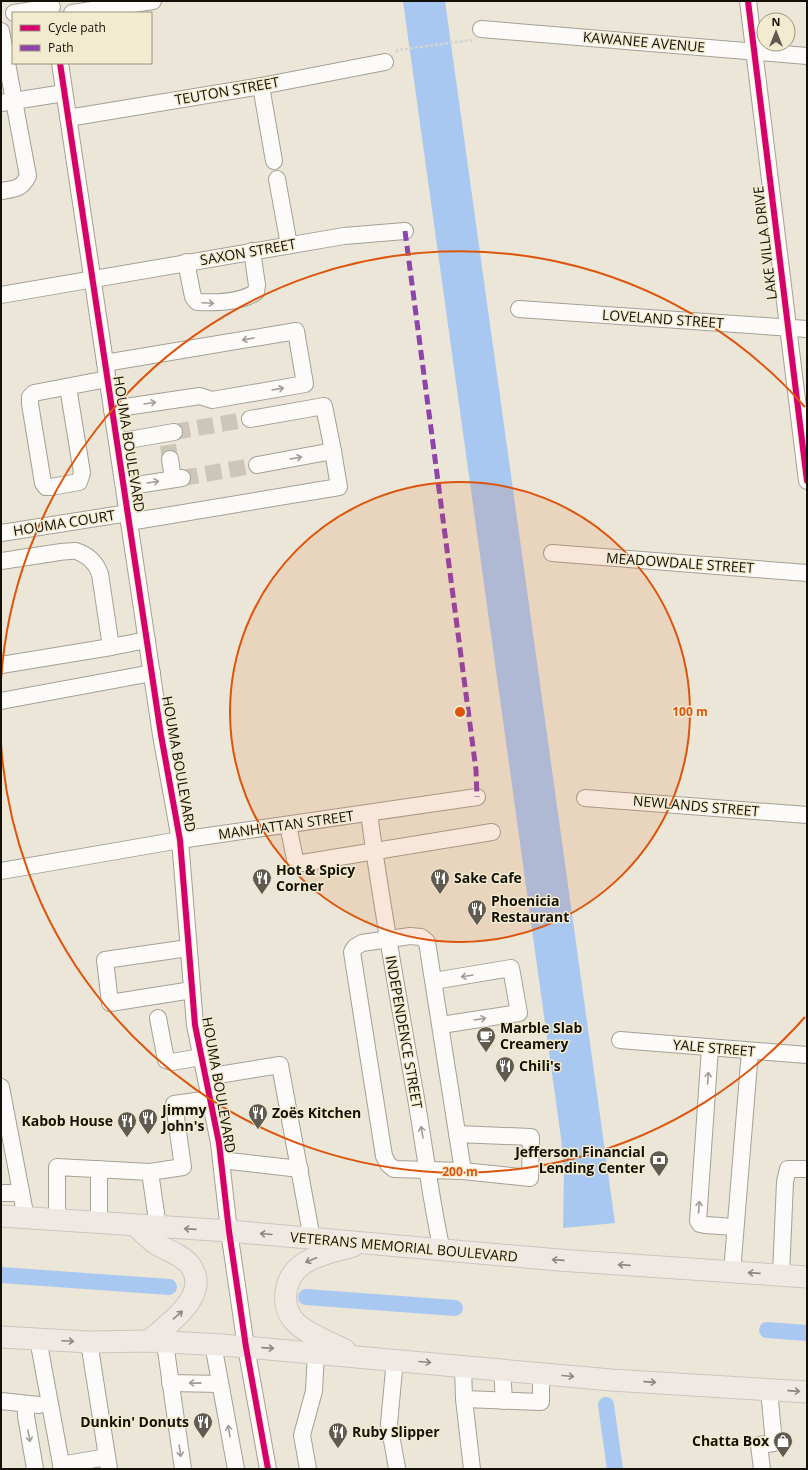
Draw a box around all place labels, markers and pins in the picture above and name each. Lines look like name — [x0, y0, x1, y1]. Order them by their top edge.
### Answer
centre of rings — [453, 705, 467, 719]
place label: Hot & Spicy Corner — [276, 860, 355, 895]
restaurant icon: Hot & Spicy Corner — [251, 867, 273, 895]
restaurant icon: Sake Cafe — [429, 867, 451, 895]
place label: Sake Cafe — [454, 868, 522, 887]
place label: Phoenicia Restaurant — [491, 891, 569, 926]
restaurant icon: Phoenicia Restaurant — [466, 898, 488, 926]
place label: Marble Slab Creamery — [500, 1018, 582, 1053]
cafe icon: Marble Slab Creamery — [475, 1025, 497, 1053]
restaurant icon: Chili's — [494, 1055, 516, 1083]
place label: Chili's — [519, 1056, 561, 1075]
place label: Jimmy John's — [160, 1100, 206, 1135]
restaurant icon: Zoës Kitchen — [247, 1102, 269, 1130]
place label: Zoës Kitchen — [272, 1103, 361, 1122]
restaurant icon: Jimmy John's — [137, 1107, 159, 1135]
restaurant icon: Kabob House — [116, 1110, 138, 1138]
place label: Kabob House — [21, 1111, 113, 1130]
place label: Jefferson Financial Lending Center — [513, 1142, 646, 1177]
bank icon: Jefferson Financial Lending Center — [648, 1149, 670, 1177]
restaurant icon: Dunkin' Donuts — [192, 1411, 214, 1439]
place label: Dunkin' Donuts — [80, 1412, 189, 1431]
restaurant icon: Ruby Slipper — [327, 1421, 349, 1449]
place label: Ruby Slipper — [352, 1422, 440, 1441]
shop icon: Chatta Box — [772, 1430, 794, 1458]
place label: Chatta Box — [692, 1431, 770, 1450]

